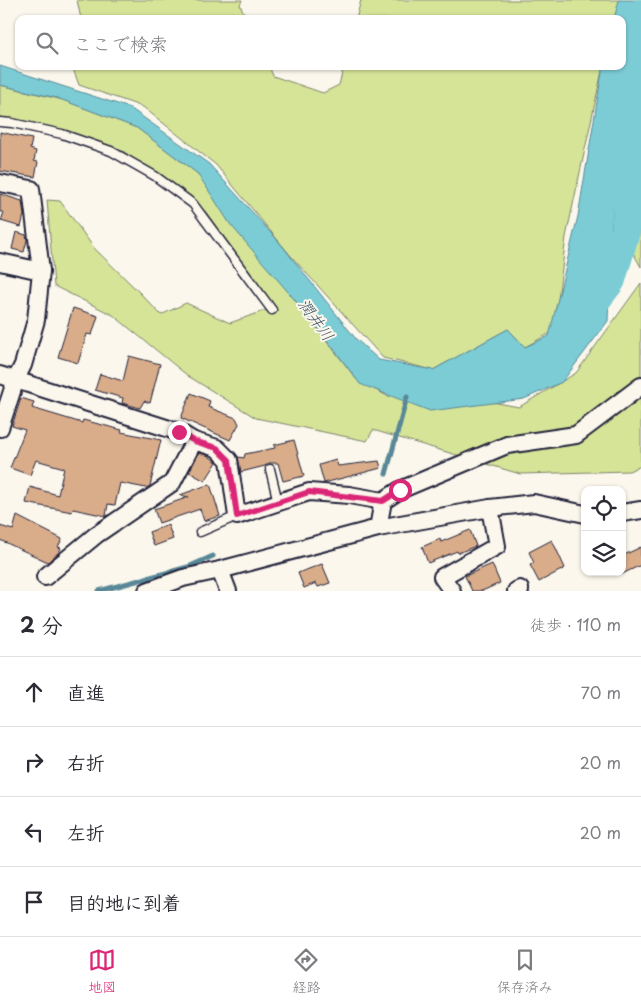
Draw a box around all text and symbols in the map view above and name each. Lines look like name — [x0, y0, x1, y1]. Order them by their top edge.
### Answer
search box — [15, 15, 626, 70]
icon: search — [33, 29, 61, 57]
text: ここで検索 — [73, 29, 168, 57]
water label: 潤井川 — [293, 293, 341, 345]
route end — [168, 421, 191, 444]
route start — [389, 479, 412, 502]
map controls — [581, 486, 626, 576]
button: locate — [581, 486, 626, 531]
button: layers — [581, 531, 626, 576]
text: 2 分 — [20, 608, 62, 640]
text: 徒歩 · 110 m — [530, 612, 621, 636]
icon: ahead — [20, 678, 48, 706]
text: 直進 — [67, 678, 105, 706]
text: 70 m — [581, 680, 621, 704]
icon: right — [20, 748, 48, 776]
text: 右折 — [67, 748, 105, 776]
text: 20 m — [580, 750, 621, 774]
icon: left — [20, 818, 48, 846]
text: 左折 — [67, 818, 105, 846]
text: 20 m — [580, 820, 621, 844]
icon: arrive — [20, 888, 48, 916]
text: 目的地に到着 — [67, 888, 181, 916]
tab: 地図 — [88, 946, 116, 997]
tab: 経路 — [292, 946, 320, 997]
tab: 保存済み — [497, 946, 553, 997]

